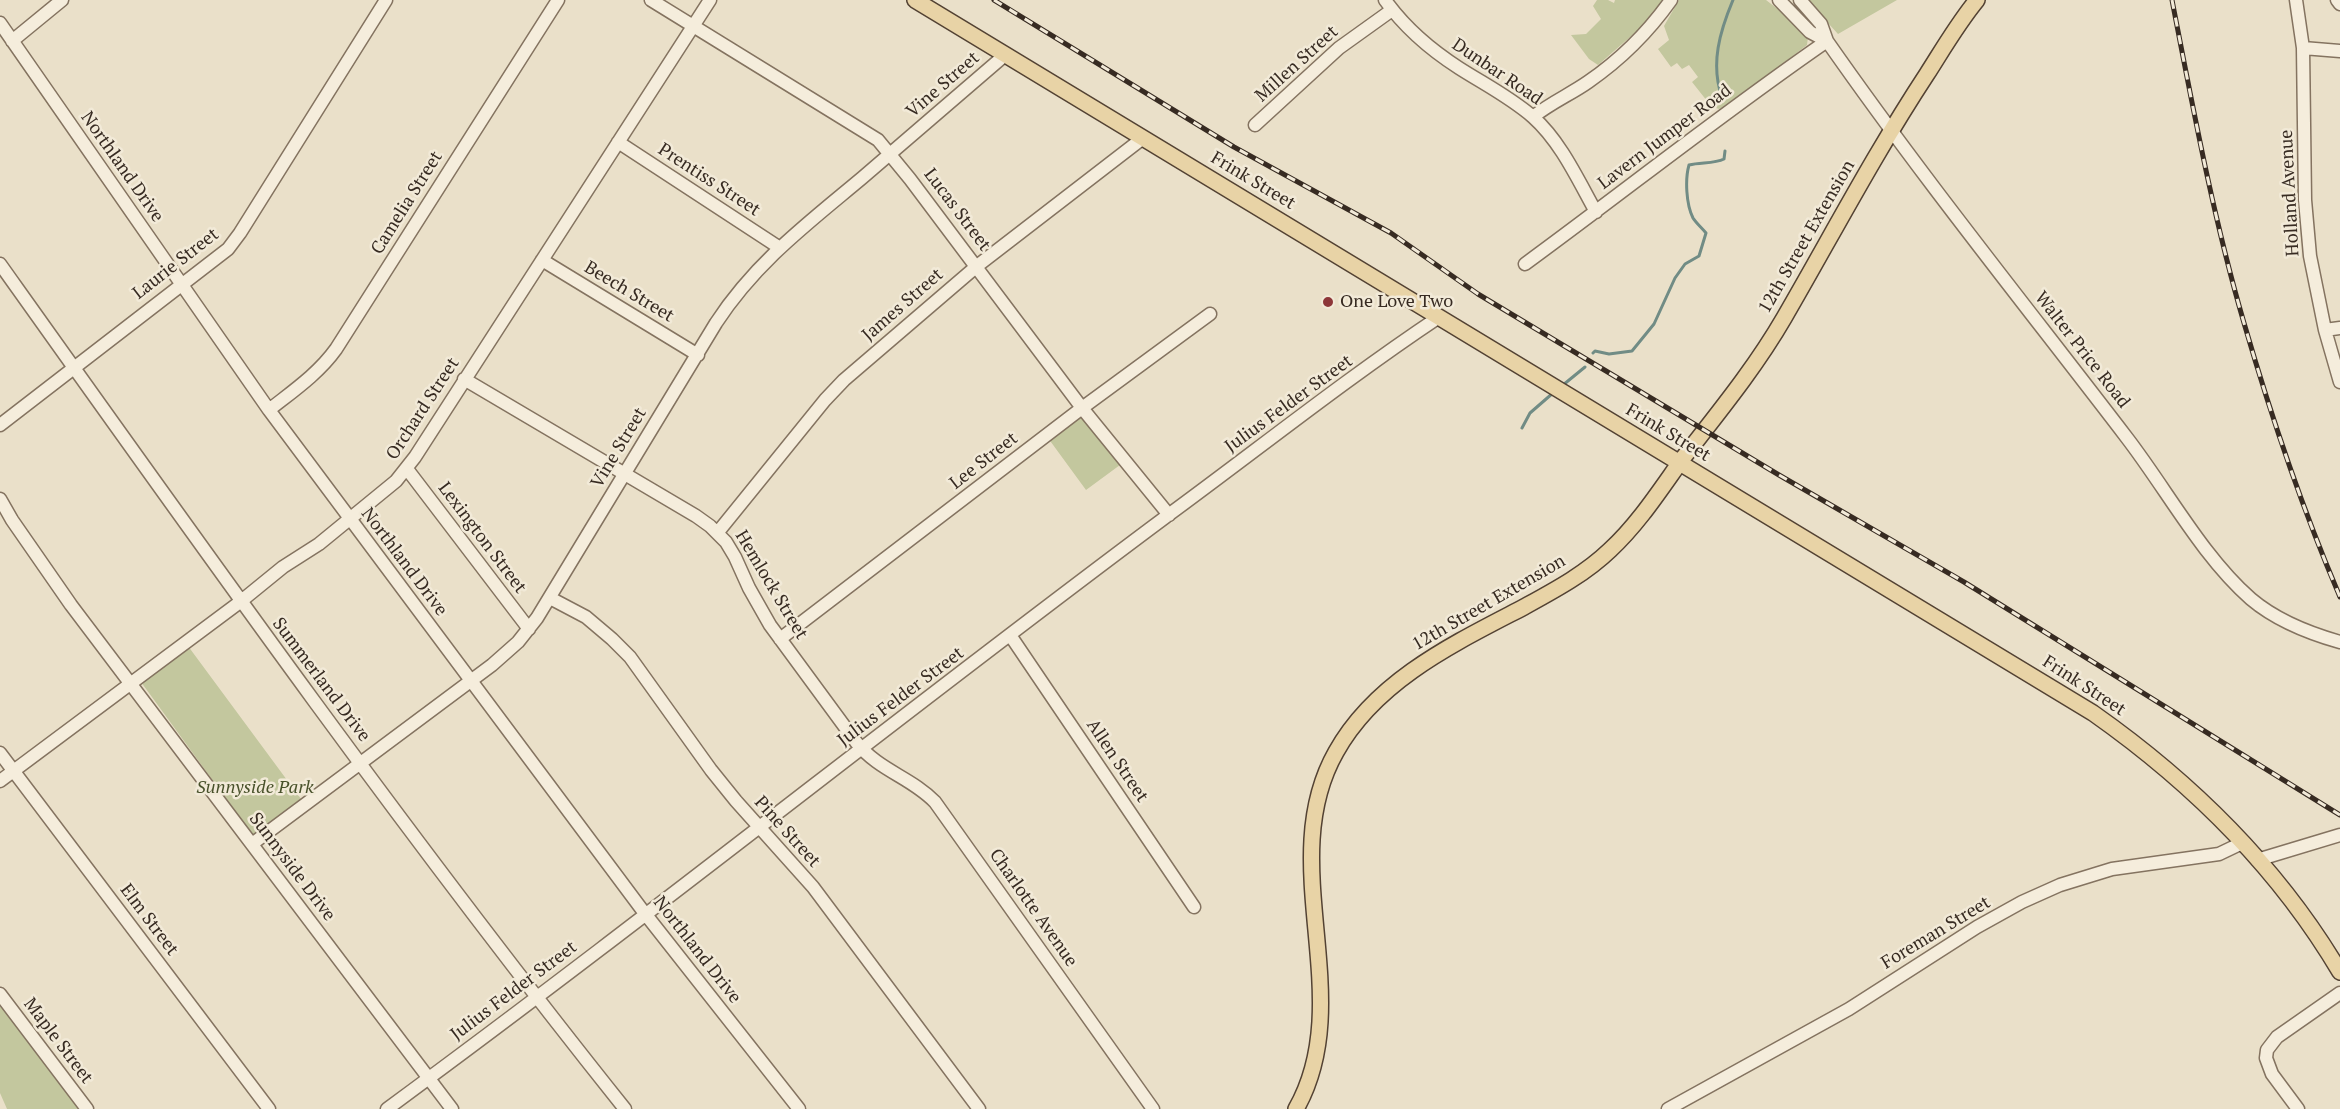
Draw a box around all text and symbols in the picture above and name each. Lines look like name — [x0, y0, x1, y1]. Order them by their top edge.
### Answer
street label: Millen Street — [1251, 21, 1343, 107]
street label: Dunbar Road — [1448, 34, 1546, 110]
street label: Vine Street — [902, 47, 984, 123]
street label: Lavern Jumper Road — [1594, 80, 1736, 194]
street label: Northland Drive — [76, 108, 168, 226]
street label: Holland Avenue — [2276, 129, 2304, 257]
street label: Prentiss Street — [654, 139, 764, 221]
street label: Camelia Street — [367, 147, 447, 259]
street label: Frink Street — [1207, 147, 1299, 215]
street label: 12th Street Extension — [1754, 157, 1860, 317]
street label: Lucas Street — [919, 164, 995, 256]
street label: Laurie Street — [129, 224, 223, 304]
street label: Beech Street — [580, 257, 678, 327]
street label: James Street — [858, 264, 948, 346]
street label: Walter Price Road — [2030, 287, 2134, 413]
place label: One Love Two — [1340, 291, 1453, 313]
marker: One Love Two — [1321, 295, 1335, 309]
street label: Julius Felder Street — [1221, 350, 1357, 458]
street label: Orchard Street — [382, 354, 464, 464]
street label: Frink Street — [1622, 399, 1714, 467]
street label: Vine Street — [587, 404, 651, 492]
street label: Lee Street — [946, 428, 1022, 494]
street label: Lexington Street — [433, 478, 531, 598]
street label: Northland Drive — [356, 504, 452, 620]
street label: Hemlock Street — [730, 527, 812, 643]
street label: 12th Street Extension — [1409, 550, 1569, 656]
street label: Summerland Drive — [267, 614, 375, 746]
street label: Julius Felder Street — [834, 643, 968, 751]
street label: Frink Street — [2038, 651, 2130, 721]
street label: Allen Street — [1081, 715, 1153, 807]
park label: Sunnyside Park — [196, 777, 314, 799]
street label: Pine Street — [749, 792, 825, 872]
street label: Sunnyside Drive — [244, 809, 340, 925]
street label: Charlotte Avenue — [984, 845, 1082, 971]
street label: Elm Street — [115, 880, 183, 960]
street label: Northland Drive — [649, 892, 745, 1008]
street label: Foreman Street — [1878, 892, 1994, 974]
street label: Julius Felder Street — [447, 937, 581, 1045]
street label: Maple Street — [19, 994, 97, 1088]

